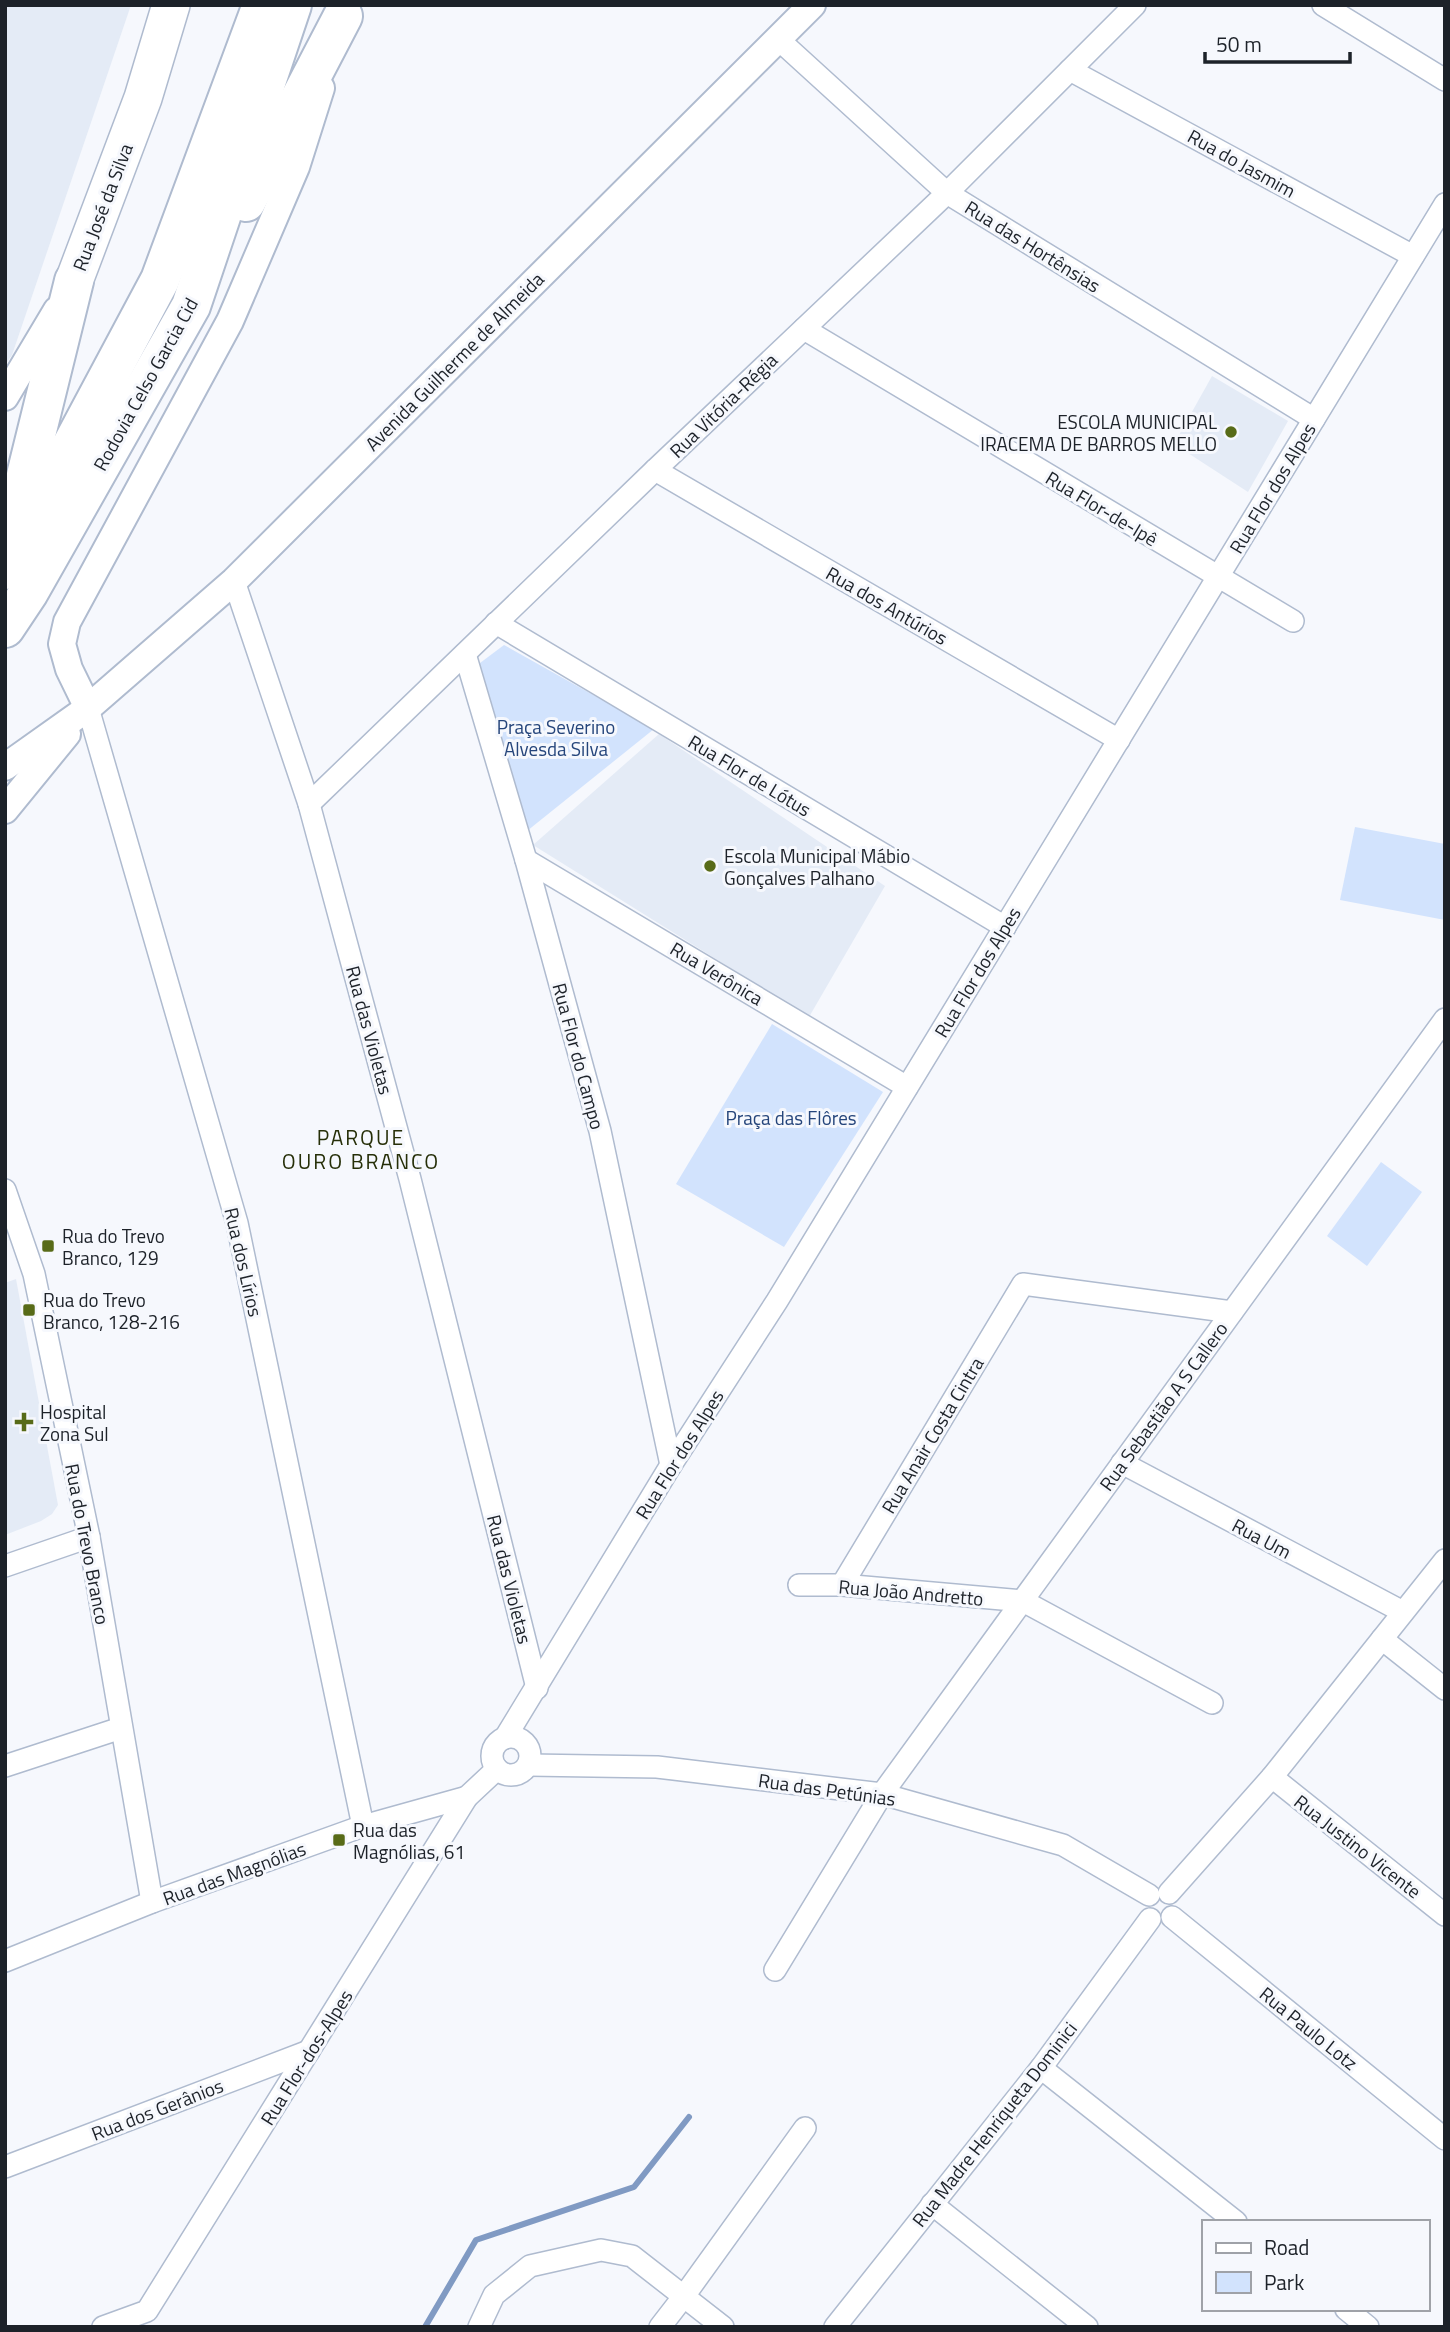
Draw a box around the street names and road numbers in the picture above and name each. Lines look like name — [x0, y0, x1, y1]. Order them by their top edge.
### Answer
street label: Rua do Jasmim — [1183, 121, 1301, 205]
street label: Rua José da Silva — [64, 139, 140, 275]
street label: Rua das Hortênsias — [960, 193, 1107, 299]
street label: Avenida Guilherme de Almeida — [358, 265, 550, 457]
street label: Rodovia Celso Garcia Cid — [85, 292, 205, 476]
street label: Rua Vitória-Régia — [662, 345, 784, 464]
street label: Rua Flor dos Alpes — [1221, 417, 1323, 559]
street label: Rua Flor-de-Ipê — [1040, 463, 1164, 553]
street label: Rua dos Antúrios — [821, 558, 953, 652]
street label: Rua Flor de Lótus — [683, 727, 817, 823]
street label: Rua Flor dos Alpes — [926, 901, 1028, 1043]
street label: Rua Verônica — [665, 934, 769, 1012]
street label: Rua das Violetas — [339, 962, 401, 1098]
street label: Rua Flor do Campo — [545, 979, 613, 1133]
street label: Rua dos Lírios — [217, 1204, 271, 1320]
street label: Rua Sebastião A S Callero — [1092, 1315, 1234, 1497]
street label: Rua Anair Costa Cintra — [874, 1351, 991, 1519]
street label: Rua Flor dos Alpes — [628, 1383, 731, 1524]
street label: Rua do Trevo Branco — [58, 1461, 118, 1627]
street label: Rua Um — [1227, 1510, 1297, 1566]
street label: Rua das Violetas — [480, 1511, 540, 1647]
street label: Rua João Andretto — [837, 1571, 985, 1613]
street label: Rua das Petúnias — [757, 1765, 898, 1813]
street label: Rua Justino Vicente — [1288, 1787, 1428, 1905]
street label: Rua das Magnólias — [158, 1834, 310, 1912]
street label: Rua Paulo Lotz — [1254, 1979, 1364, 2077]
street label: Rua Flor-dos-Alpes — [253, 1984, 359, 2130]
street label: Rua Madre Henriqueta Dominici — [905, 2015, 1083, 2233]
street label: Rua dos Gerânios — [87, 2070, 227, 2147]

